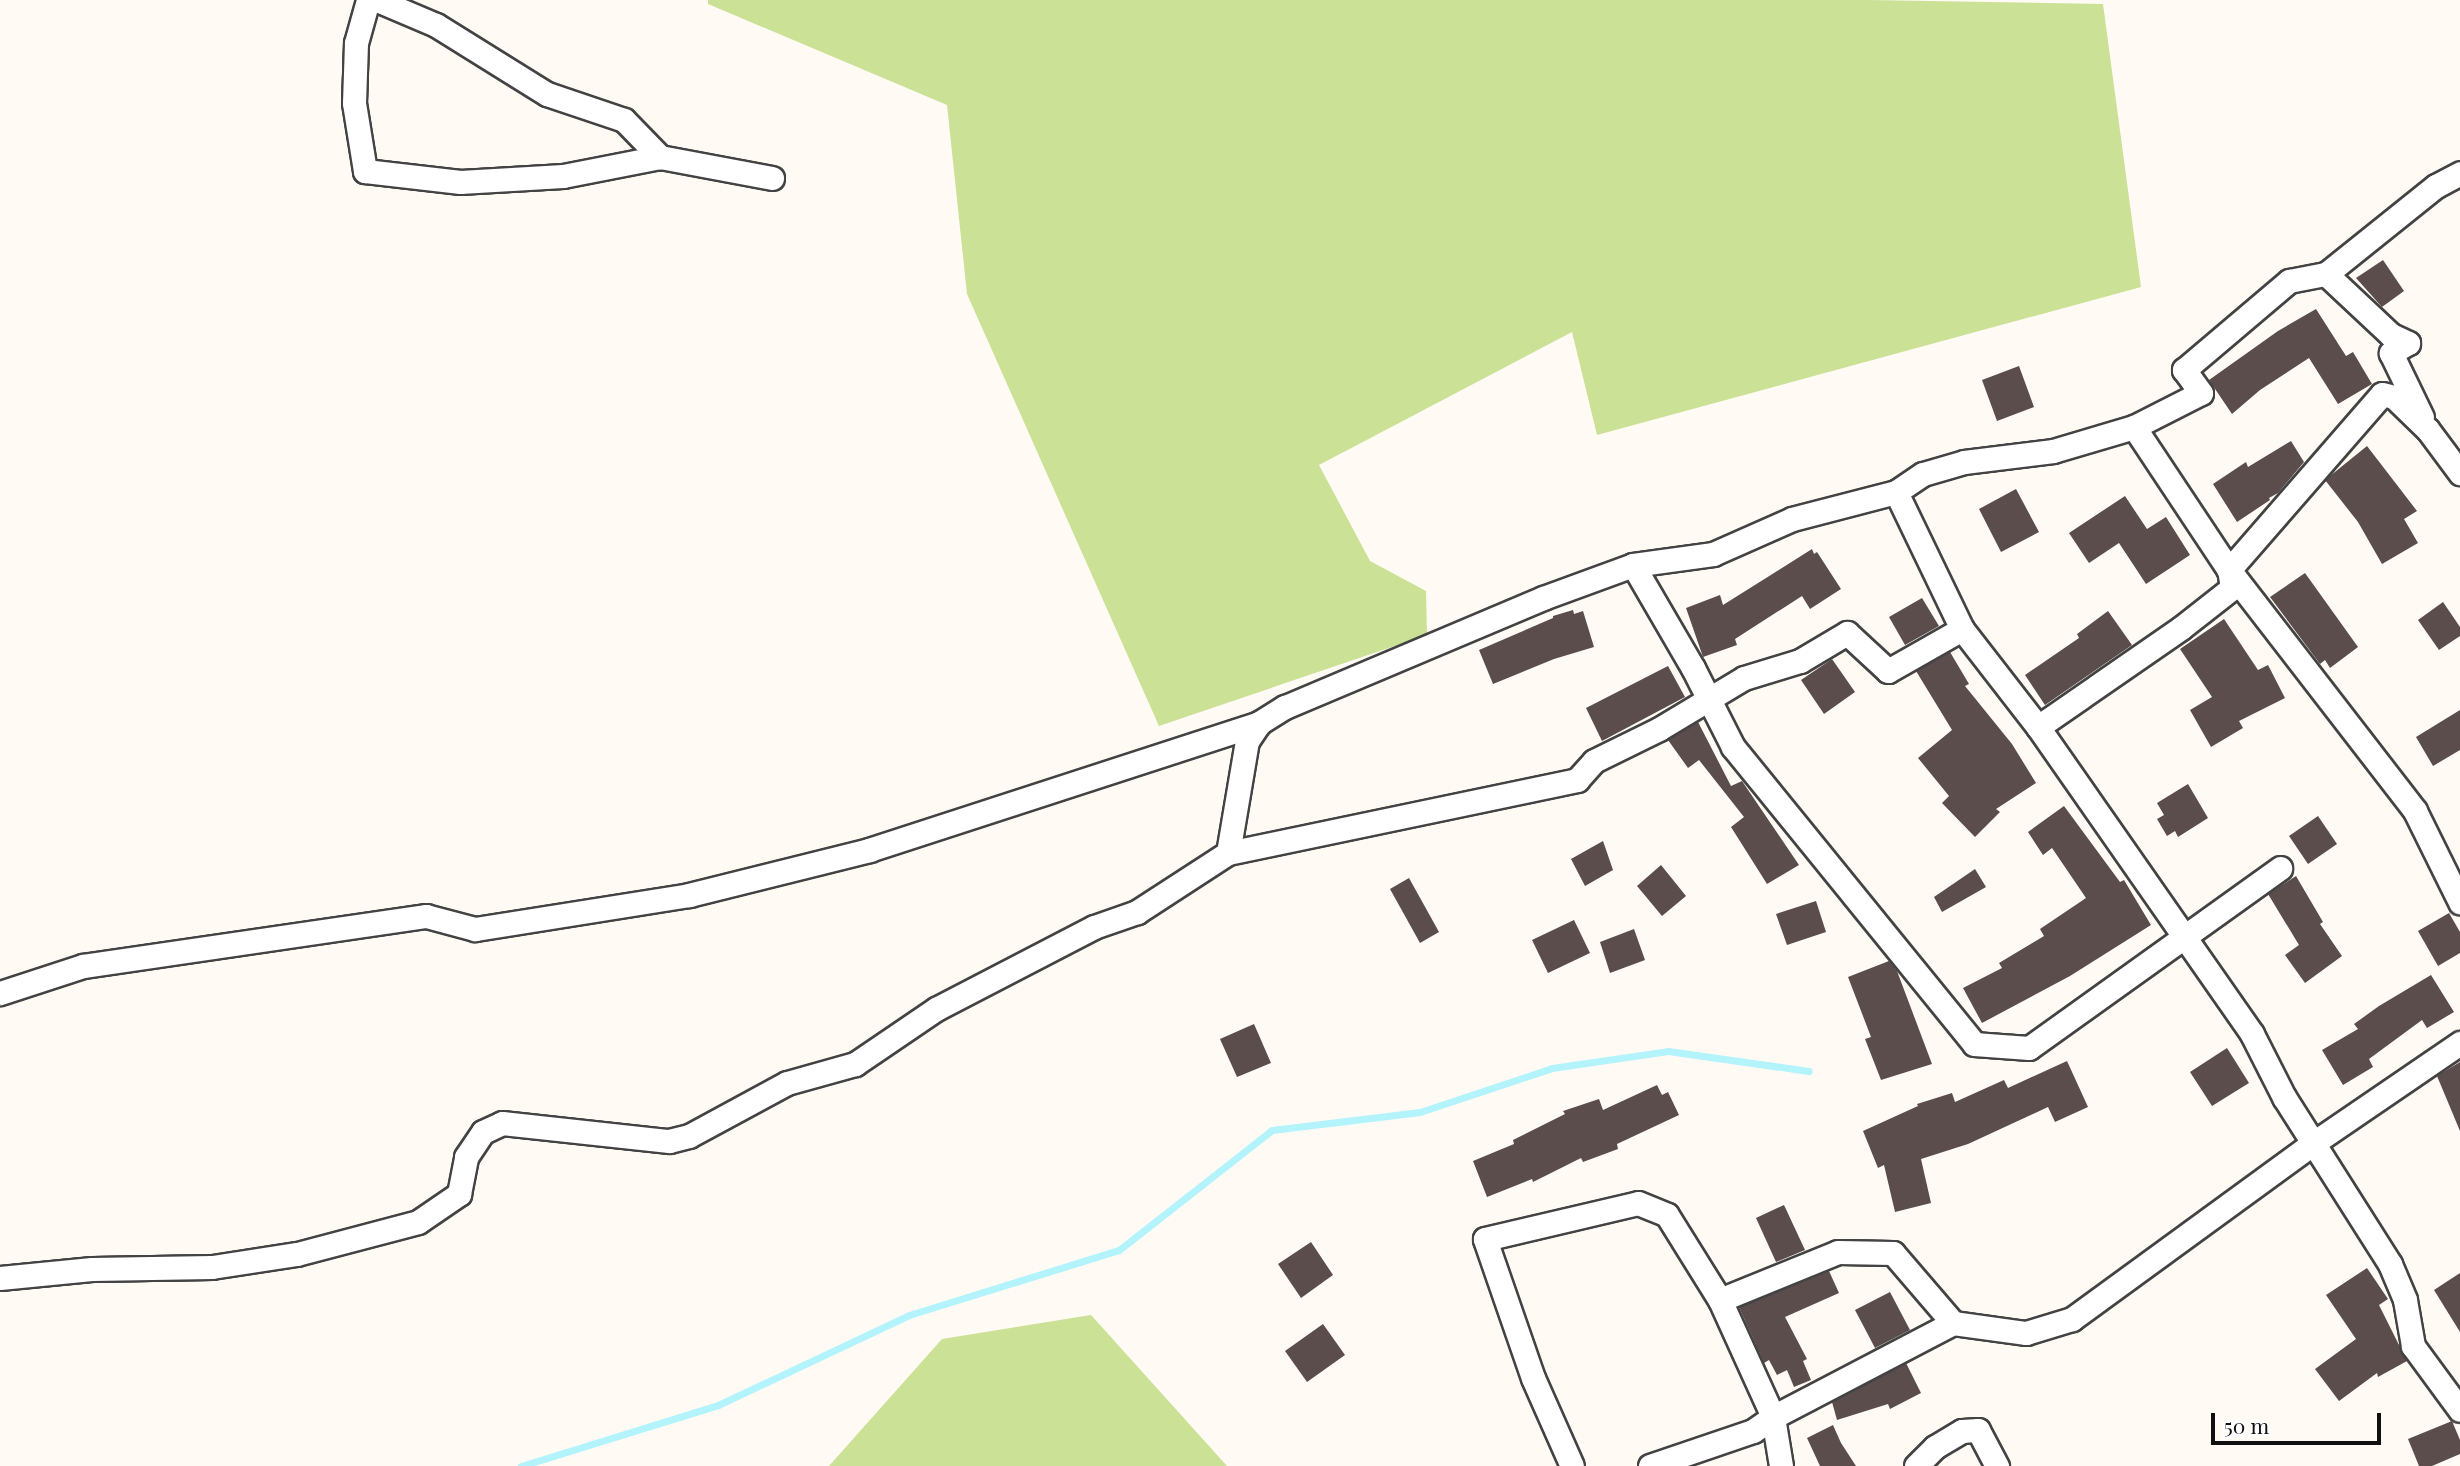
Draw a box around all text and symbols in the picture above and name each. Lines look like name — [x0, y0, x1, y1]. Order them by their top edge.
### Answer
scale bar — [2215, 1400, 2385, 1444]
text: 50 m — [2224, 1411, 2269, 1439]

